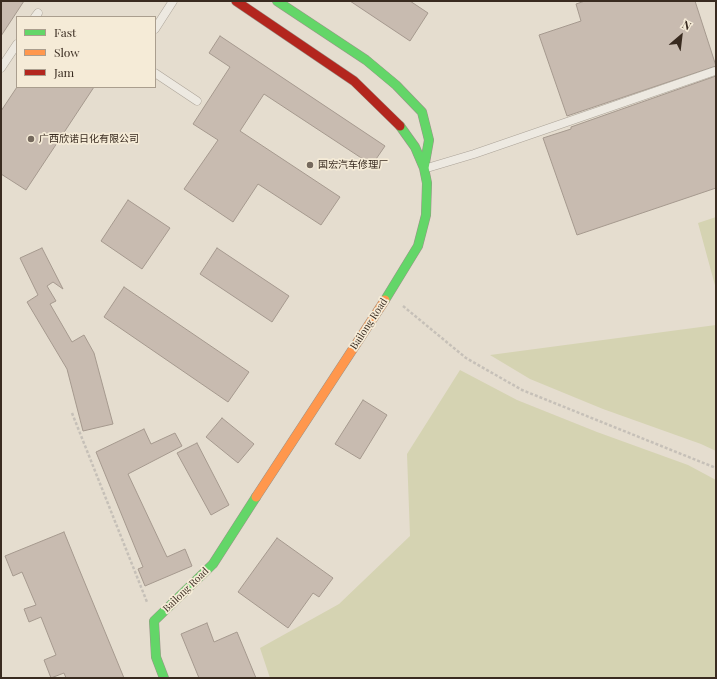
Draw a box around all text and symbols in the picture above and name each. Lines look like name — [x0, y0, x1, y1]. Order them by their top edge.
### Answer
legend — [16, 16, 156, 88]
north arrow — [661, 16, 701, 56]
text: N — [680, 16, 694, 33]
text: Fast — [54, 24, 76, 40]
text: Slow — [54, 44, 80, 60]
text: Jam — [54, 64, 74, 80]
place label: 广西欣诺日化有限公司 — [39, 133, 139, 145]
marker: 广西欣诺日化有限公司 — [26, 134, 36, 144]
place label: 国宏汽车修理厂 — [318, 159, 388, 171]
marker: 国宏汽车修理厂 — [305, 160, 315, 170]
street label: Bailong Road — [348, 296, 390, 352]
street label: Bailong Road — [161, 565, 211, 615]

